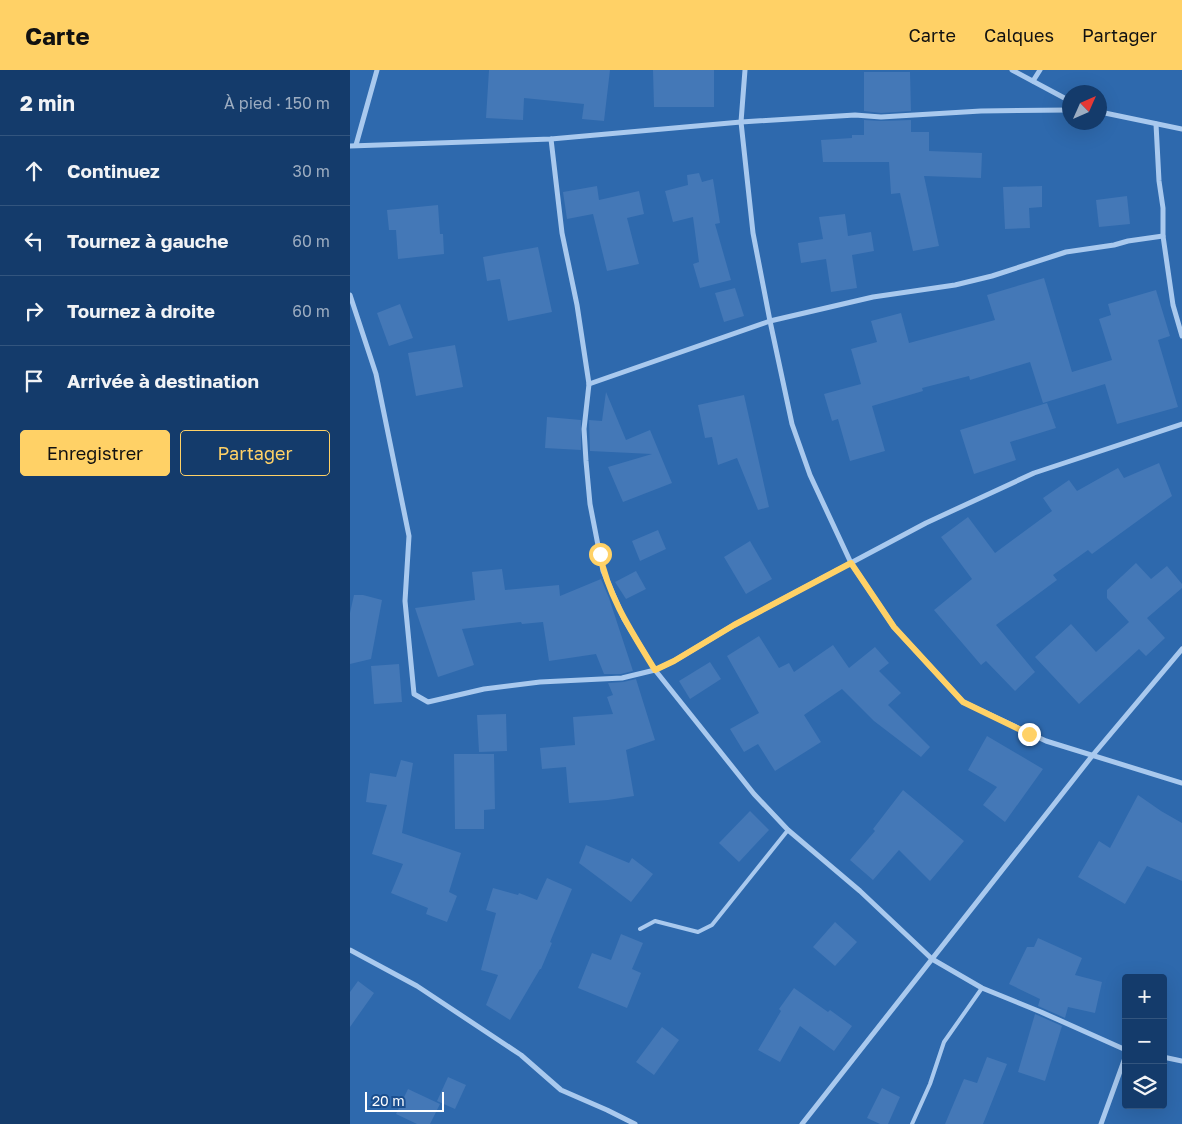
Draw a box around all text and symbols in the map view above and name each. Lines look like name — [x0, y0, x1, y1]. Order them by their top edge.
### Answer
text: Carte — [25, 21, 90, 50]
text: Carte — [909, 24, 956, 46]
text: Calques — [984, 24, 1054, 46]
text: Partager — [1082, 24, 1157, 46]
north arrow — [1062, 85, 1107, 130]
text: 2 min — [20, 90, 75, 116]
text: À pied · 150 m — [224, 93, 330, 113]
icon: ahead — [20, 157, 48, 185]
text: Continuez — [67, 159, 160, 182]
text: 30 m — [293, 161, 330, 181]
icon: left — [20, 227, 48, 255]
text: Tournez à gauche — [67, 229, 228, 252]
text: 60 m — [292, 231, 330, 251]
icon: right — [20, 297, 48, 325]
text: Tournez à droite — [67, 299, 215, 322]
text: 60 m — [292, 301, 330, 321]
icon: arrive — [20, 367, 48, 395]
text: Arrivée à destination — [67, 369, 259, 392]
button: Enregistrer — [20, 430, 170, 476]
button: Partager — [180, 430, 330, 476]
route start — [589, 543, 612, 566]
route end — [1018, 723, 1041, 746]
map controls — [1122, 974, 1167, 1109]
button: + — [1122, 974, 1167, 1019]
button: − — [1122, 1019, 1167, 1064]
button: layers — [1122, 1064, 1167, 1109]
scale bar — [365, 1089, 444, 1112]
text: 20 m — [372, 1092, 405, 1109]

